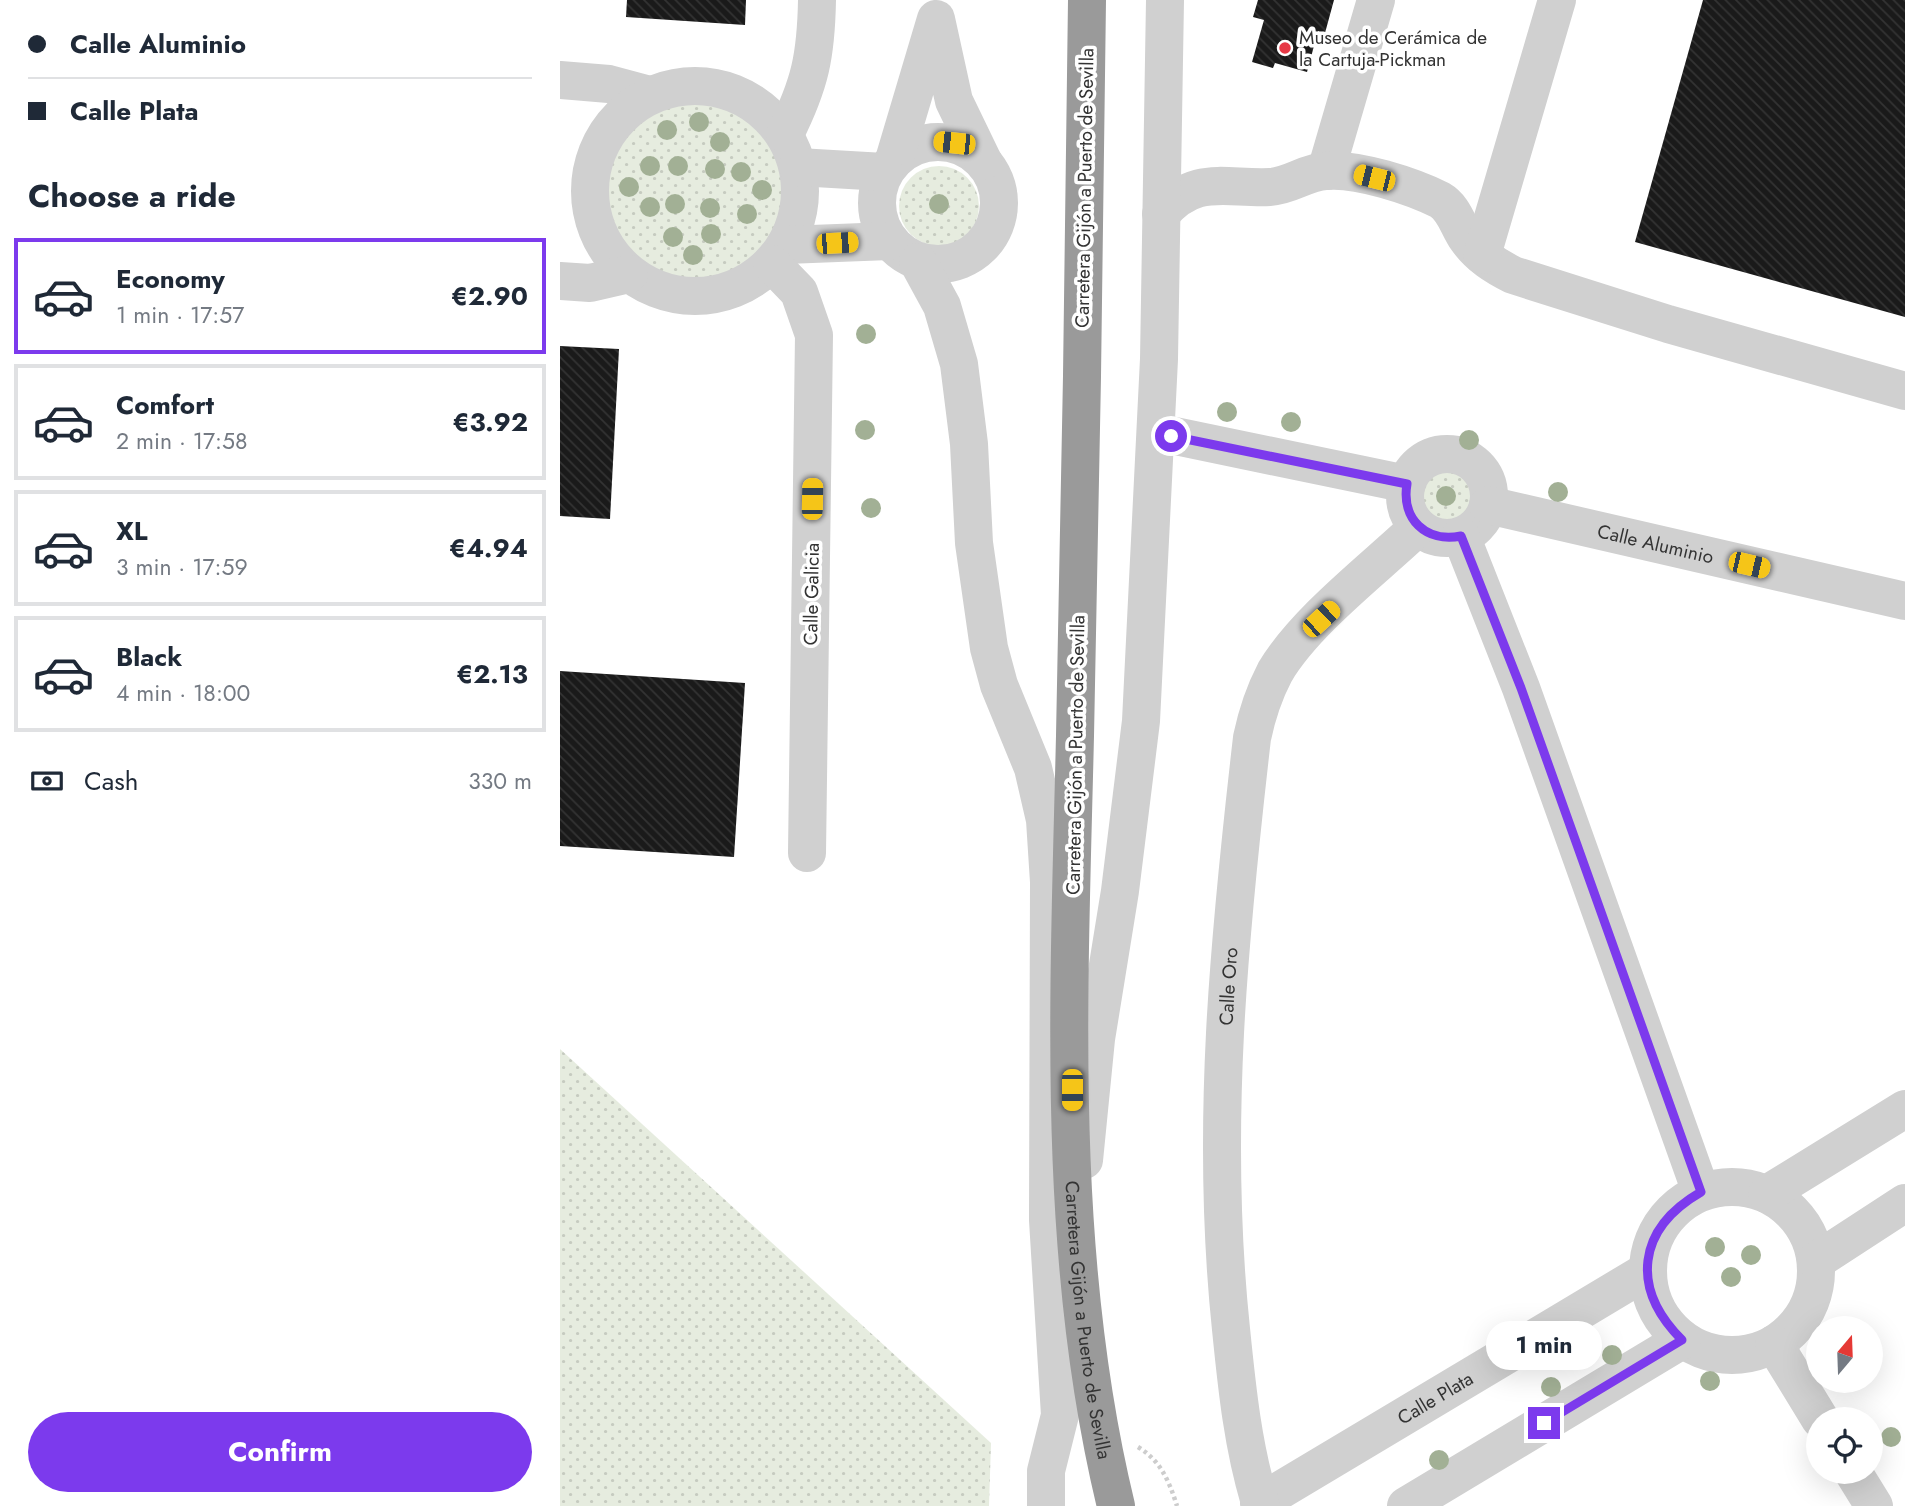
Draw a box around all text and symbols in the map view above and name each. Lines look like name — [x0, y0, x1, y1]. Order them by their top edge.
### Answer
place label: Museo de Cerámica de la Cartuja-Pickman — [1299, 24, 1487, 73]
text: Calle Aluminio — [70, 25, 246, 63]
marker: Museo de Cerámica de la Cartuja-Pickman — [1277, 40, 1293, 56]
street label: Carretera Gijón a Puerto de Sevilla — [1069, 48, 1100, 328]
text: Calle Plata — [70, 92, 199, 130]
car — [933, 130, 976, 156]
car — [1352, 163, 1397, 193]
text: Choose a ride — [28, 173, 236, 219]
car — [816, 231, 859, 255]
text: Economy — [116, 260, 225, 298]
icon: car — [32, 265, 95, 328]
text: €2.90 — [451, 277, 528, 315]
text: 1 min · 17:57 — [116, 298, 244, 332]
text: Comfort — [116, 386, 214, 424]
icon: car — [32, 391, 95, 454]
text: €3.92 — [452, 403, 528, 441]
route start — [1155, 420, 1187, 452]
text: 2 min · 17:58 — [116, 424, 248, 458]
car — [802, 478, 823, 520]
text: XL — [116, 512, 148, 550]
icon: car — [32, 517, 95, 580]
street label: Calle Aluminio — [1595, 518, 1716, 571]
text: €4.94 — [449, 529, 528, 567]
street label: Calle Galicia — [797, 542, 826, 646]
text: 3 min · 17:59 — [116, 550, 248, 584]
car — [1727, 550, 1772, 580]
car — [1299, 597, 1344, 641]
street label: Carretera Gijón a Puerto de Sevilla — [1060, 615, 1091, 895]
text: Black — [116, 638, 182, 676]
icon: car — [32, 643, 95, 706]
text: €2.13 — [456, 655, 528, 693]
text: 4 min · 18:00 — [116, 676, 250, 710]
icon: cash — [28, 762, 66, 800]
text: Cash — [84, 762, 138, 800]
text: 330 m — [468, 764, 532, 798]
street label: Calle Oro — [1212, 946, 1245, 1026]
car — [1062, 1069, 1083, 1111]
street label: Carretera Gijón a Puerto de Sevilla — [1058, 1180, 1118, 1462]
north arrow — [1806, 1316, 1883, 1393]
map controls — [1806, 1316, 1883, 1484]
callout: 1 min — [1486, 1322, 1602, 1370]
text: 1 min — [1515, 1328, 1573, 1362]
street label: Calle Plata — [1392, 1365, 1478, 1431]
route end — [1528, 1407, 1560, 1439]
button: locate — [1806, 1407, 1883, 1484]
button: Confirm — [28, 1412, 532, 1492]

